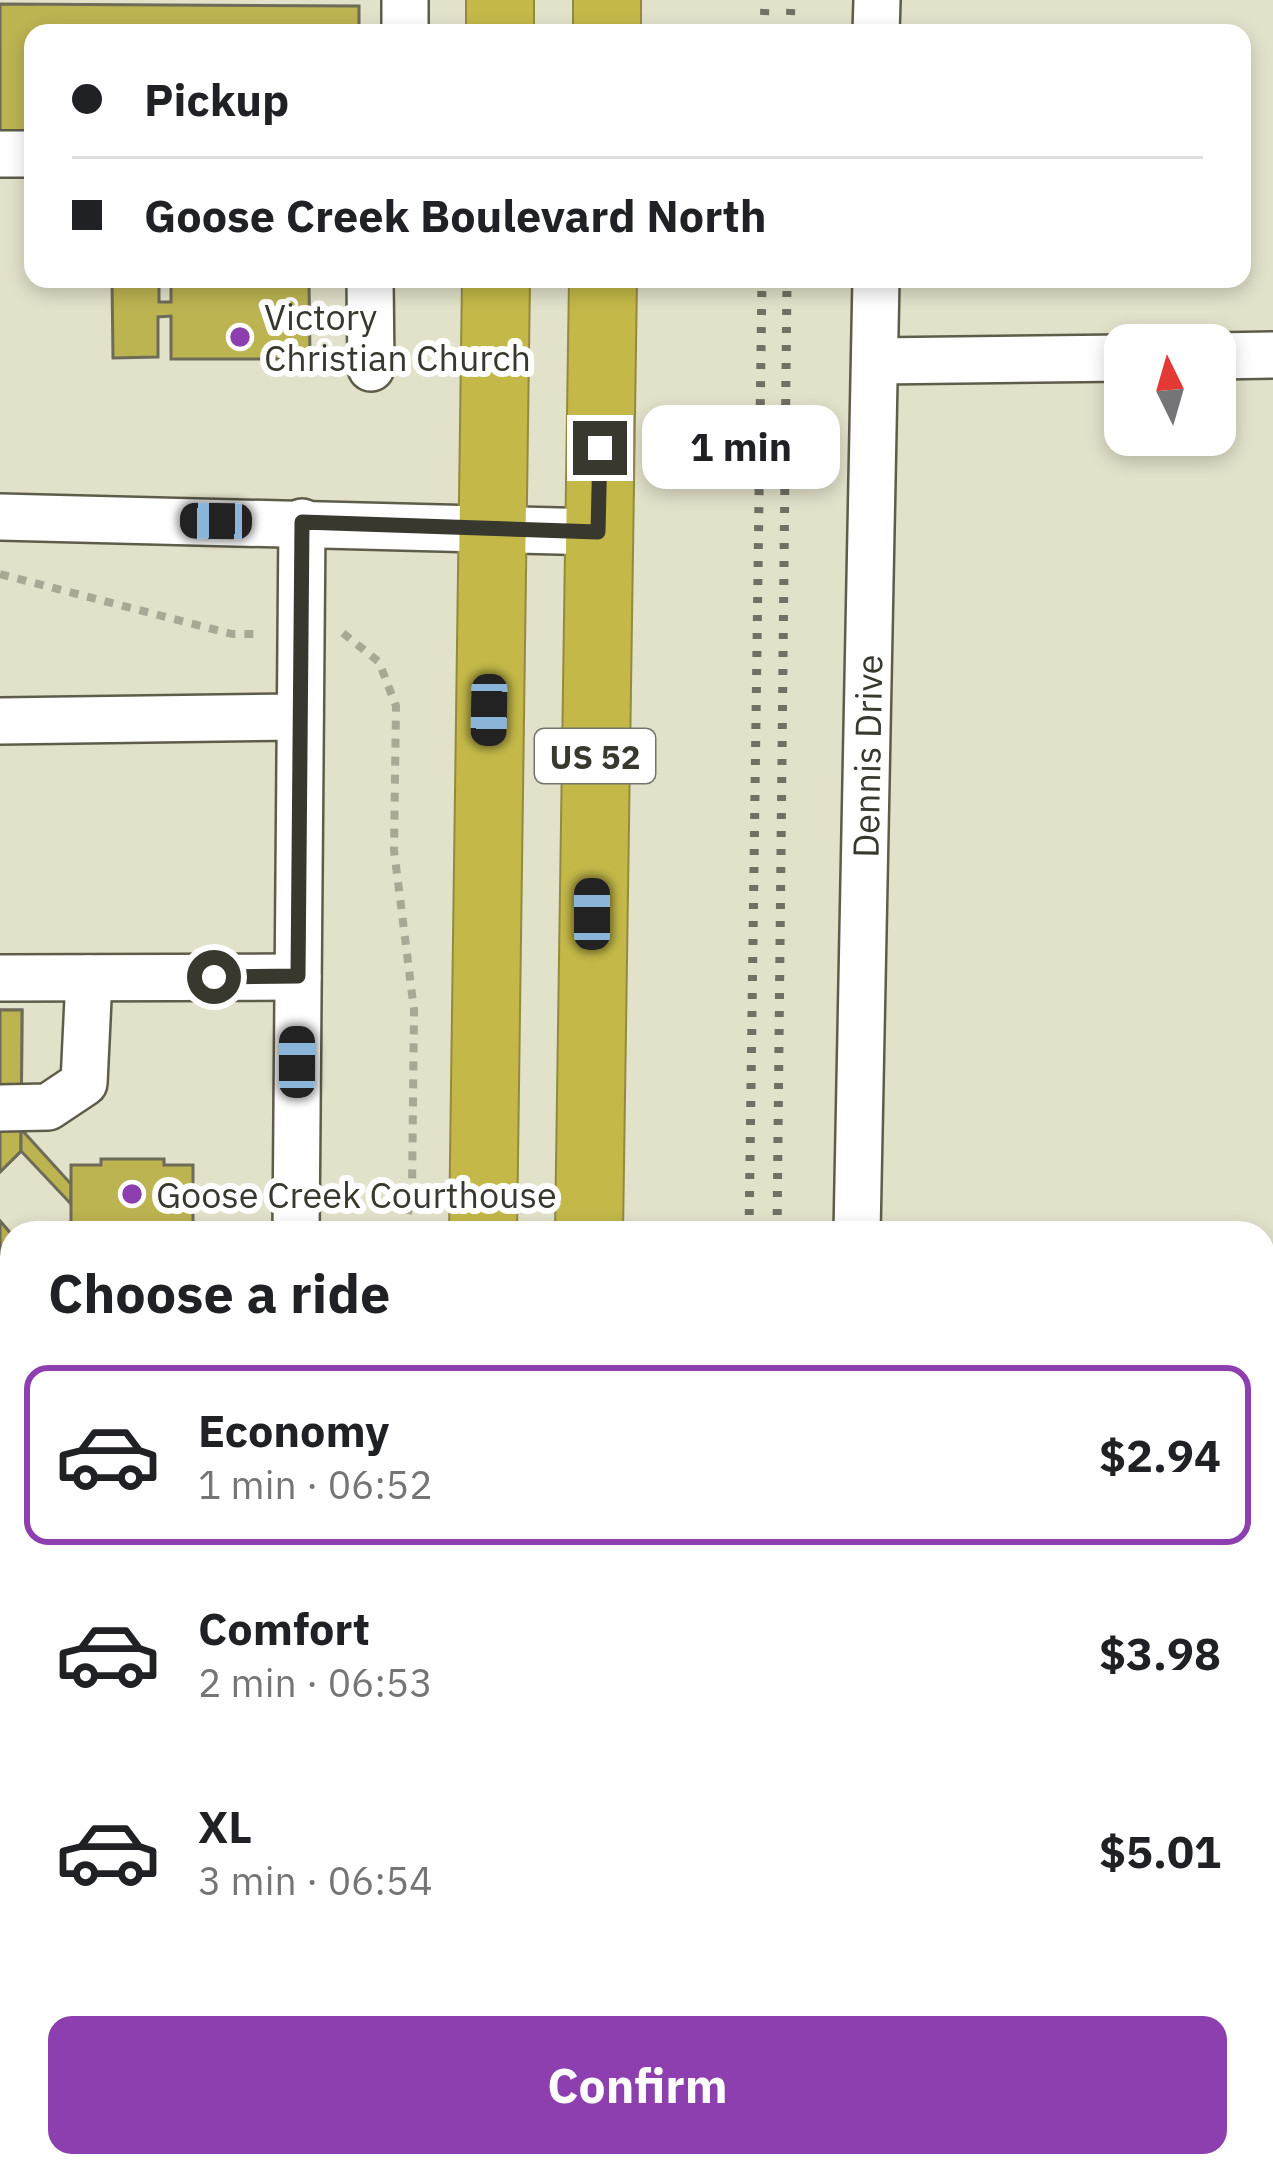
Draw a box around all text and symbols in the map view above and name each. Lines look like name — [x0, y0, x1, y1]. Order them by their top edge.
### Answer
text: Pickup — [144, 70, 289, 128]
text: Goose Creek Boulevard North — [144, 186, 767, 244]
place label: Victory Christian Church — [264, 293, 531, 381]
marker: Victory Christian Church — [227, 324, 253, 350]
north arrow — [1104, 324, 1236, 456]
map controls — [1104, 324, 1236, 456]
callout: 1 min — [642, 406, 840, 490]
route end — [573, 421, 627, 475]
text: 1 min — [690, 421, 792, 472]
car — [180, 502, 252, 540]
street label: Dennis Drive — [841, 654, 892, 858]
car — [470, 674, 508, 746]
road number: US 52 — [535, 729, 655, 783]
car — [574, 878, 610, 950]
route start — [187, 950, 241, 1004]
car — [279, 1026, 315, 1098]
place label: Goose Creek Courthouse — [156, 1171, 557, 1218]
marker: Goose Creek Courthouse — [119, 1181, 145, 1207]
text: Choose a ride — [48, 1258, 390, 1328]
icon: car — [54, 1401, 162, 1509]
text: Economy — [198, 1401, 389, 1459]
text: $2.94 — [1099, 1426, 1221, 1484]
text: 1 min · 06:52 — [198, 1459, 433, 1510]
icon: car — [54, 1599, 162, 1707]
text: Comfort — [198, 1599, 370, 1657]
text: $3.98 — [1099, 1624, 1221, 1682]
text: 2 min · 06:53 — [198, 1657, 433, 1708]
icon: car — [54, 1797, 162, 1905]
text: XL — [198, 1797, 252, 1855]
text: $5.01 — [1099, 1822, 1221, 1880]
text: 3 min · 06:54 — [198, 1855, 433, 1906]
button: Confirm — [48, 2016, 1227, 2154]

